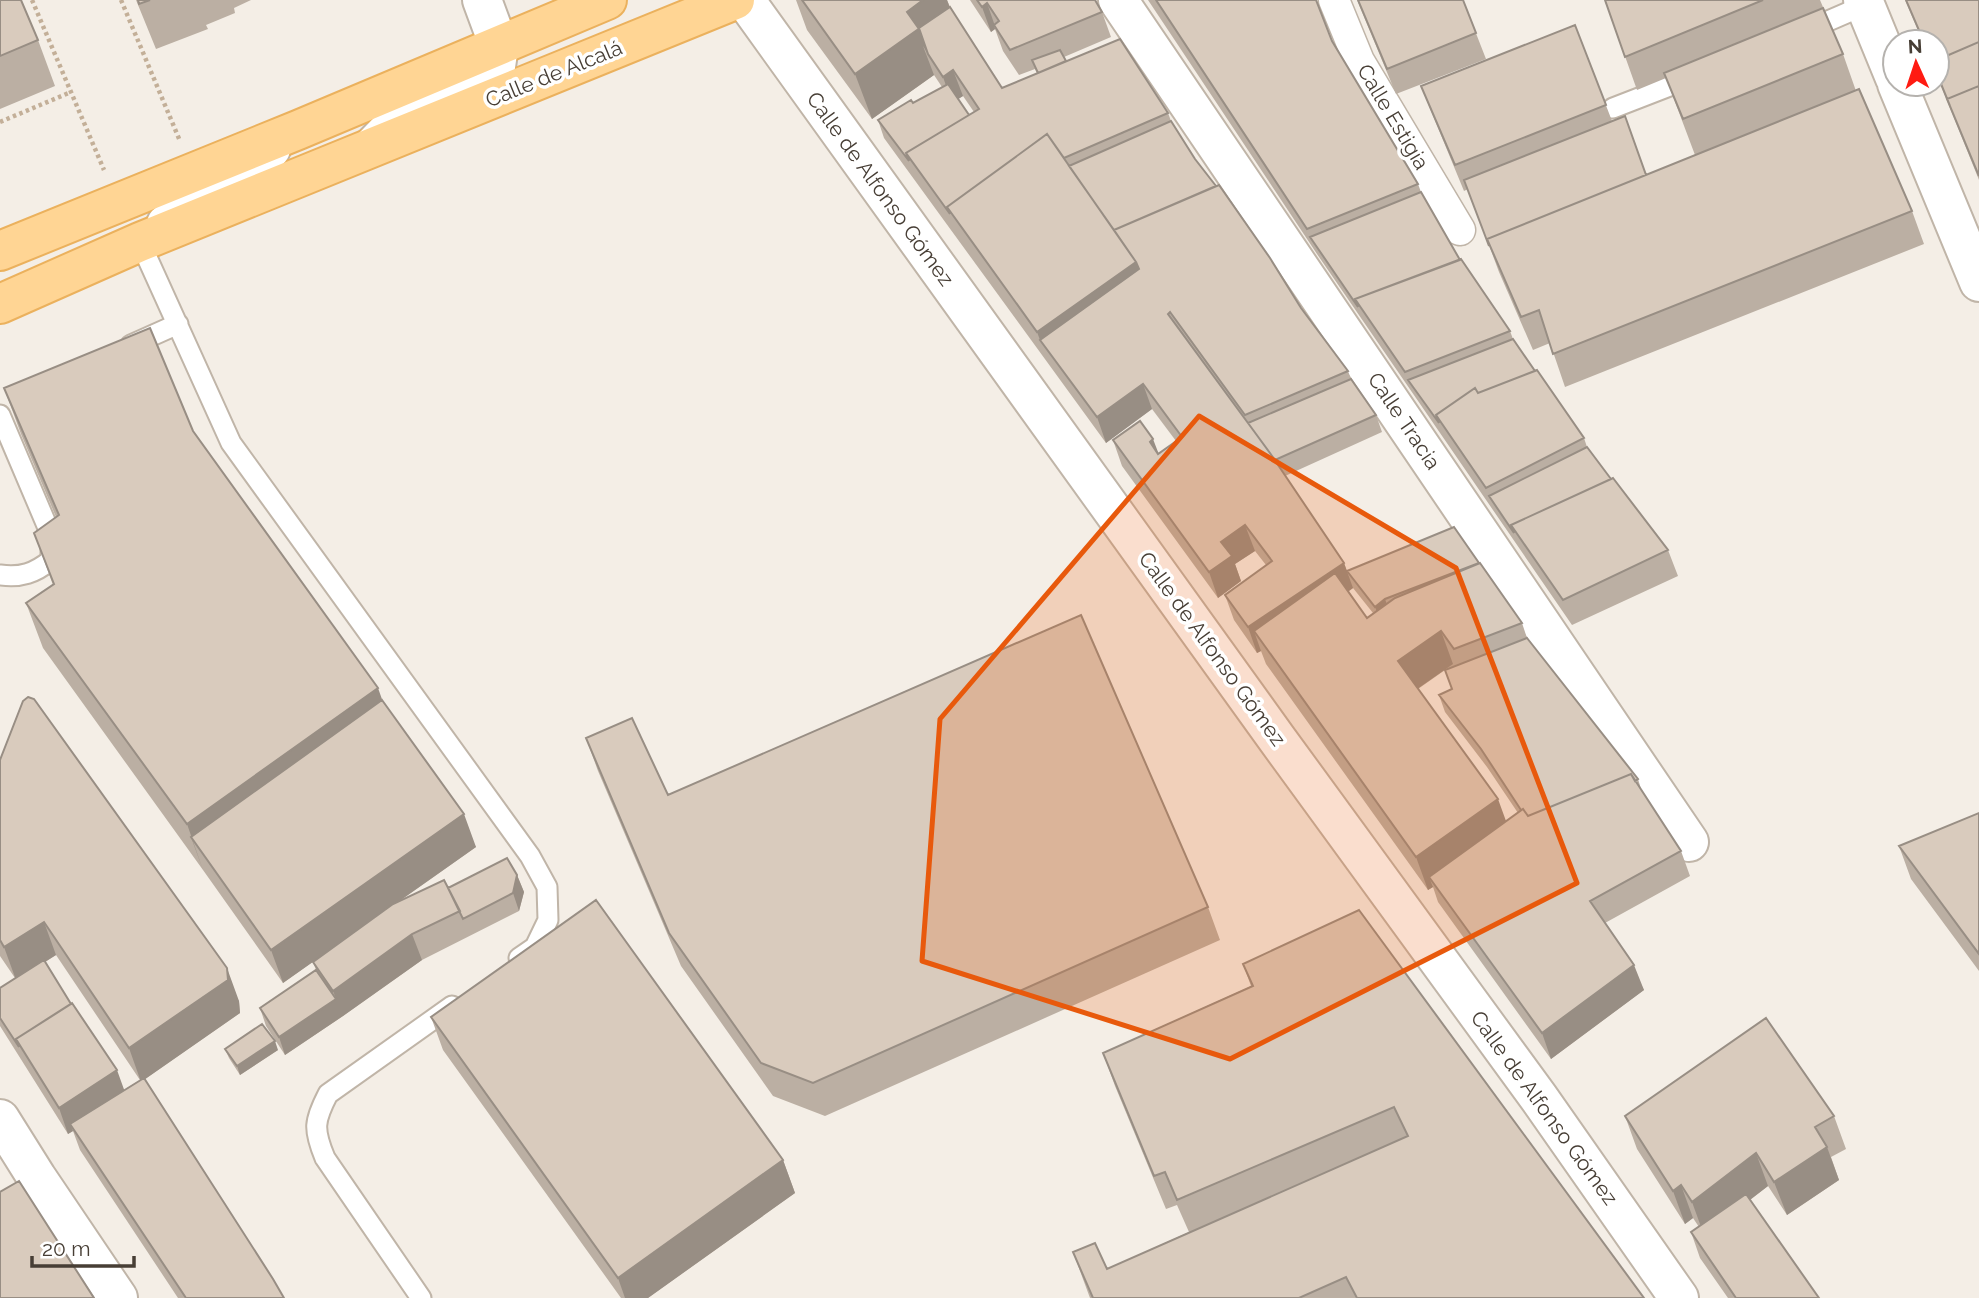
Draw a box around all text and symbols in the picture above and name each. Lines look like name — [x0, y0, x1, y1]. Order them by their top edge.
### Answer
north arrow — [1881, 28, 1951, 98]
street label: Calle de Alcalá — [482, 35, 626, 112]
text: N — [1907, 35, 1923, 57]
street label: Calle Estigia — [1352, 60, 1435, 174]
street label: Calle de Alfonso Gómez — [802, 87, 959, 291]
street label: Calle Tracia — [1363, 367, 1446, 474]
street label: Calle de Alfonso Gómez — [1134, 547, 1291, 751]
street label: Calle de Alfonso Gómez — [1466, 1006, 1623, 1210]
scale bar — [32, 1224, 133, 1268]
text: 20 m — [42, 1236, 90, 1261]

